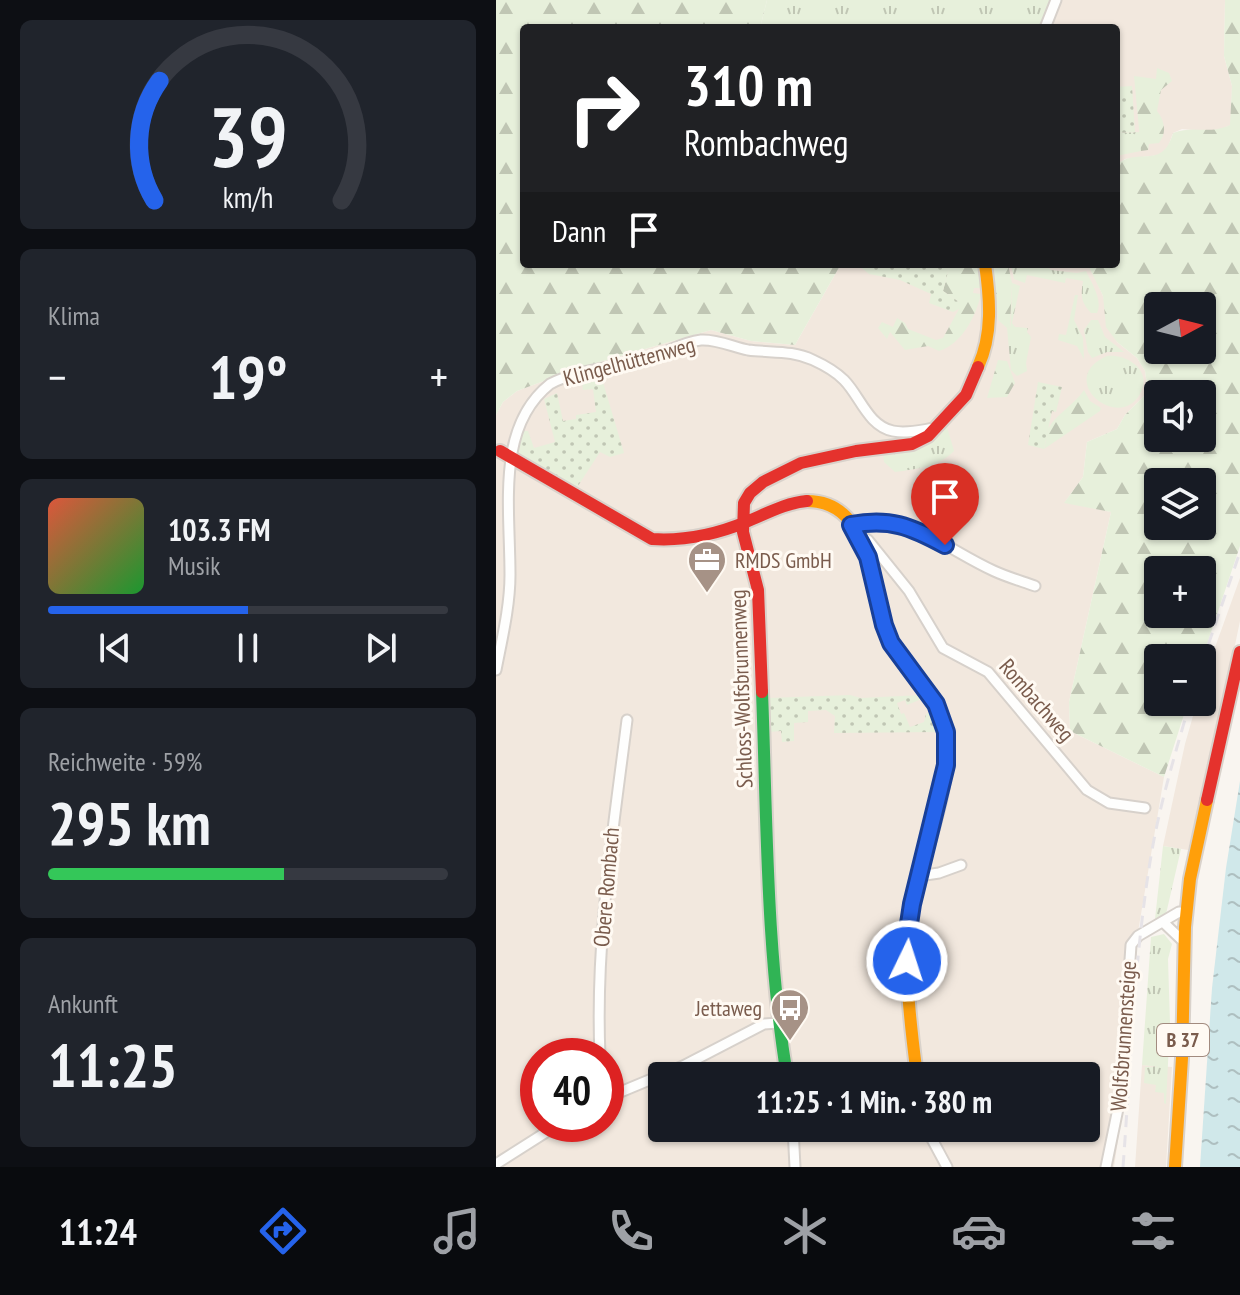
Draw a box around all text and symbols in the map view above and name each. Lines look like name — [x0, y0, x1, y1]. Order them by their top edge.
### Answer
text: 310 m — [684, 49, 813, 121]
icon: right — [552, 56, 656, 160]
text: 39 — [208, 81, 288, 189]
text: Rombachweg — [684, 119, 849, 166]
text: km/h — [223, 179, 273, 216]
icon: arrive — [622, 208, 666, 252]
text: Dann — [552, 211, 606, 250]
north arrow — [1144, 292, 1216, 364]
map controls — [1144, 292, 1216, 716]
text: Klima — [48, 299, 100, 332]
street label: Klingelhüttenweg — [560, 330, 698, 392]
text: 19° — [208, 338, 288, 416]
text: − — [48, 348, 66, 405]
text: + — [430, 348, 448, 405]
button: sound — [1144, 380, 1216, 452]
pin — [911, 463, 979, 545]
button: layers — [1144, 468, 1216, 540]
icon: arrive — [923, 475, 967, 519]
text: 103.3 FM — [168, 510, 270, 549]
office icon: RMDS GmbH — [686, 539, 728, 594]
place label: RMDS GmbH — [735, 546, 832, 574]
text: Musik — [168, 549, 220, 582]
button: + — [1144, 556, 1216, 628]
street label: Schloss-Wolfsbrunnenweg — [724, 589, 758, 789]
icon: previous — [93, 626, 137, 670]
icon: pause — [226, 626, 270, 670]
icon: next — [359, 626, 403, 670]
button: − — [1144, 644, 1216, 716]
street label: Rombachweg — [993, 653, 1081, 747]
text: Reichweite · 59% — [48, 745, 202, 778]
text: 295 km — [48, 784, 211, 862]
street label: Obere Rombach — [587, 826, 625, 948]
position arrow — [865, 919, 949, 1003]
street label: Wolfsbrunnensteige — [1104, 960, 1142, 1112]
text: Ankunft — [48, 987, 118, 1020]
bus stop icon: Jettaweg — [769, 987, 811, 1042]
place label: Jettaweg — [695, 994, 762, 1022]
road number: B 37 — [1157, 1024, 1209, 1056]
text: 11:25 — [48, 1026, 178, 1104]
speed limit sign: 40 — [520, 1038, 624, 1142]
text: 11:25 · 1 Min. · 380 m — [756, 1082, 992, 1121]
icon: directions — [255, 1203, 311, 1259]
icon: music — [429, 1203, 485, 1259]
icon: phone — [603, 1203, 659, 1259]
icon: climate — [777, 1203, 833, 1259]
icon: car — [951, 1203, 1007, 1259]
icon: filters — [1125, 1203, 1181, 1259]
text: 11:24 — [59, 1208, 137, 1255]

